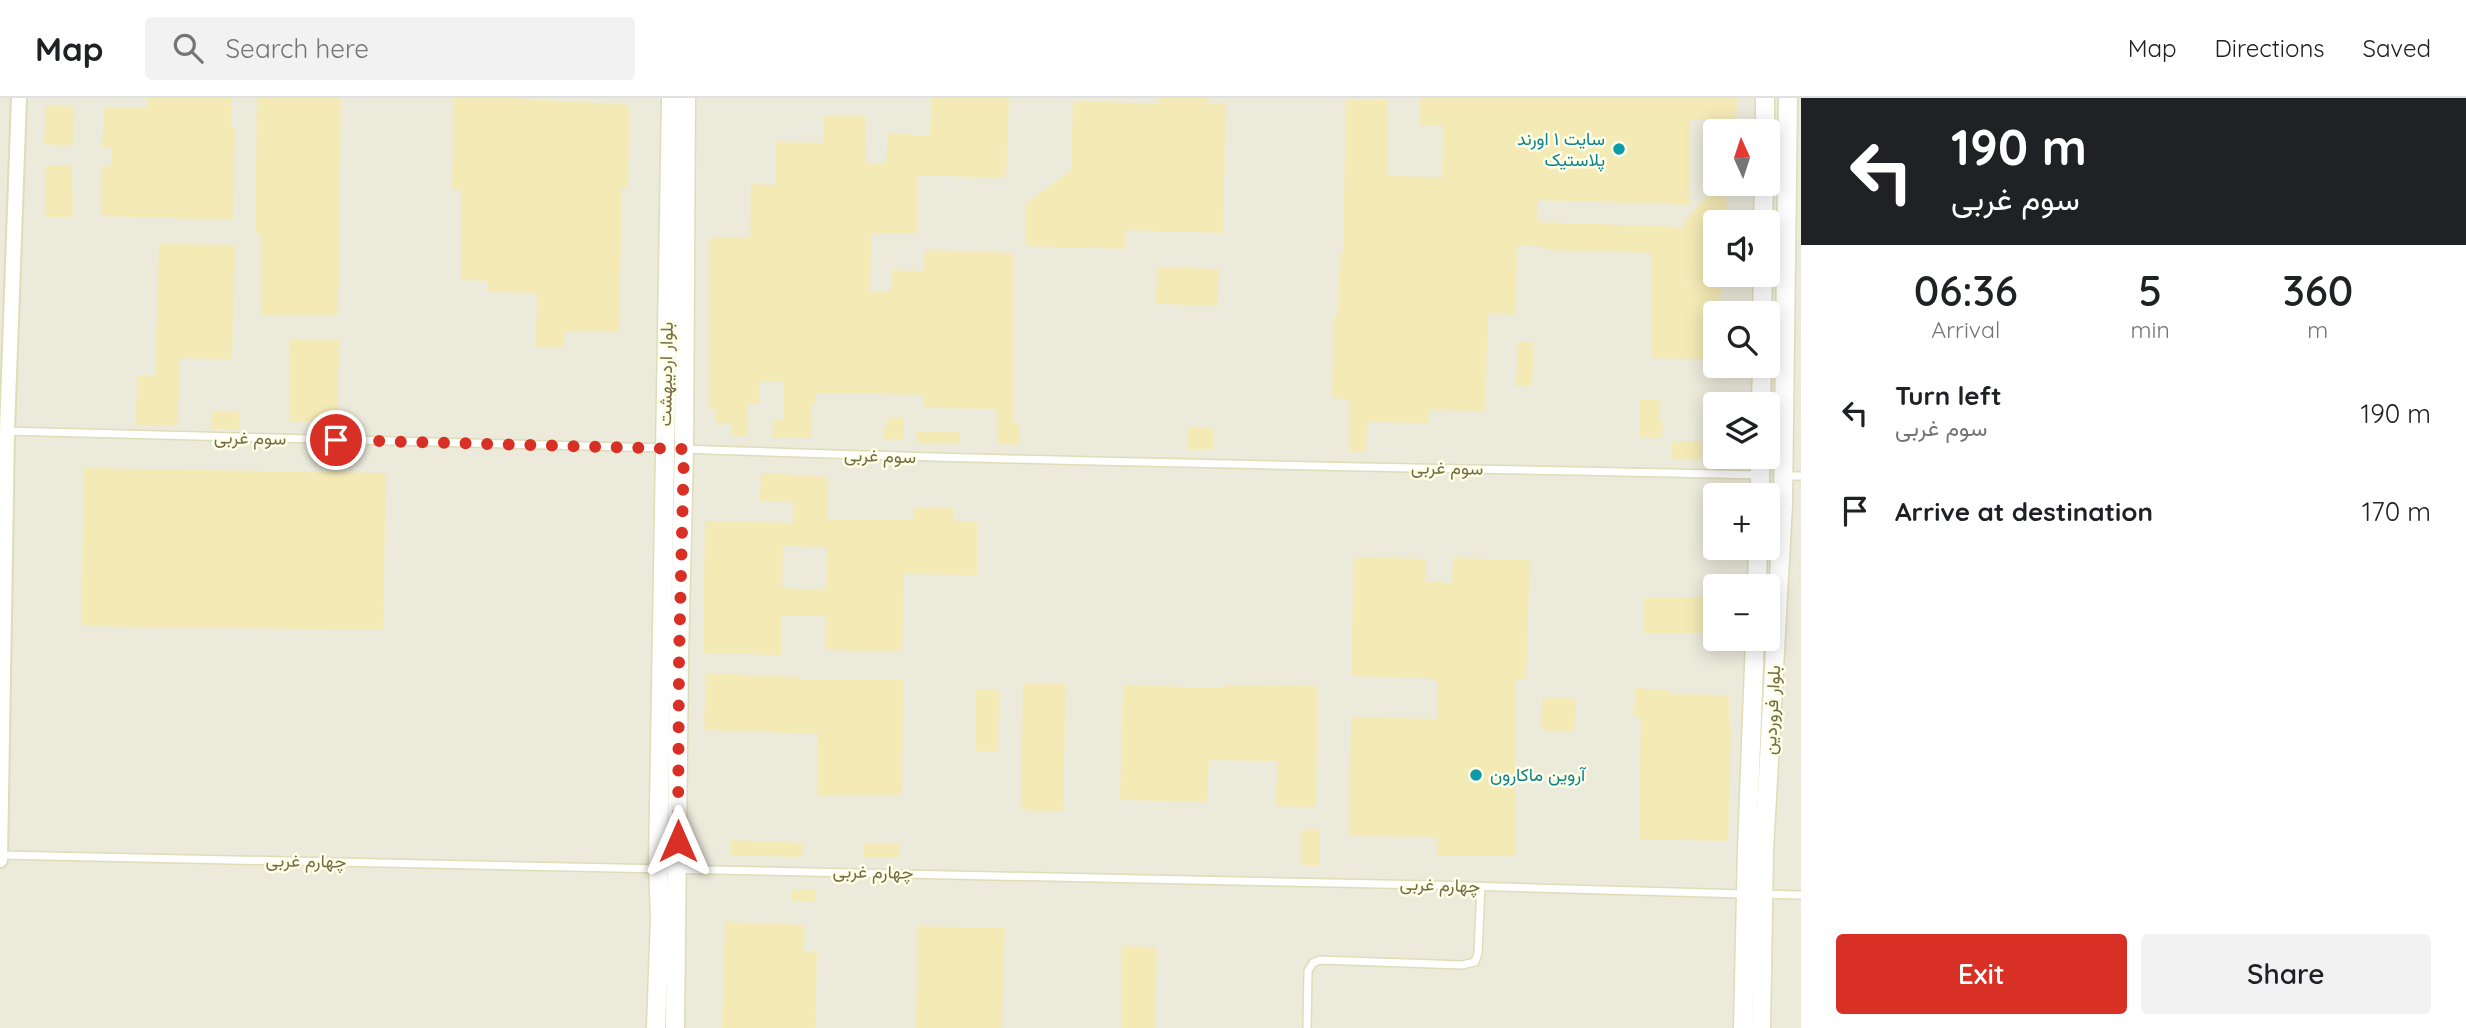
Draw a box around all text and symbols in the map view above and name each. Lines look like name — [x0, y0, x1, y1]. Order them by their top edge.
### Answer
search box — [145, 17, 635, 80]
text: Map — [35, 28, 103, 69]
icon: search — [169, 29, 207, 67]
text: Search here — [225, 32, 369, 65]
text: Map — [2128, 33, 2177, 63]
text: Directions — [2215, 33, 2325, 63]
text: Saved — [2363, 33, 2431, 63]
text: 190 m — [1951, 116, 2087, 177]
north arrow — [1703, 119, 1780, 196]
map controls — [1703, 119, 1780, 651]
icon: left — [1836, 126, 1927, 217]
place label: سایت ۱ اورند پلاستیک — [1517, 127, 1605, 172]
marker: سایت ۱ اورند پلاستیک — [1611, 141, 1627, 157]
text: سوم غربی — [1951, 178, 2080, 218]
button: sound — [1703, 210, 1780, 287]
text: 06:36 — [1914, 264, 2018, 317]
text: 5 — [2138, 264, 2162, 317]
text: 360 — [2282, 264, 2353, 317]
button: search — [1703, 301, 1780, 378]
text: Arrival — [1931, 315, 2000, 344]
text: min — [2131, 315, 2170, 344]
text: m — [2307, 315, 2328, 344]
street label: بلوار اردیبهشت — [653, 322, 678, 426]
text: Turn left — [1895, 379, 2002, 412]
button: layers — [1703, 392, 1780, 469]
icon: left — [1836, 394, 1874, 432]
text: 190 m — [2361, 397, 2431, 430]
pin — [306, 410, 366, 470]
text: سوم غربی — [1895, 413, 1987, 442]
icon: arrive — [317, 421, 355, 459]
street label: سوم غربی — [214, 425, 286, 451]
street label: سوم غربی — [843, 443, 917, 469]
street label: سوم غربی — [1411, 455, 1483, 481]
button: + — [1703, 483, 1780, 560]
icon: arrive — [1836, 492, 1874, 530]
text: Arrive at destination — [1895, 495, 2153, 528]
text: 170 m — [2362, 495, 2431, 528]
button: − — [1703, 574, 1780, 651]
street label: بلوار فروردین — [1758, 665, 1785, 755]
place label: آروین ماکارون — [1490, 763, 1587, 786]
marker: آروین ماکارون — [1468, 767, 1484, 783]
position arrow — [641, 804, 715, 878]
street label: چهارم غربی — [265, 848, 347, 874]
street label: چهارم غربی — [832, 859, 914, 885]
street label: چهارم غربی — [1399, 872, 1481, 898]
button: Exit — [1836, 934, 2127, 1014]
button: Share — [2141, 934, 2431, 1014]

